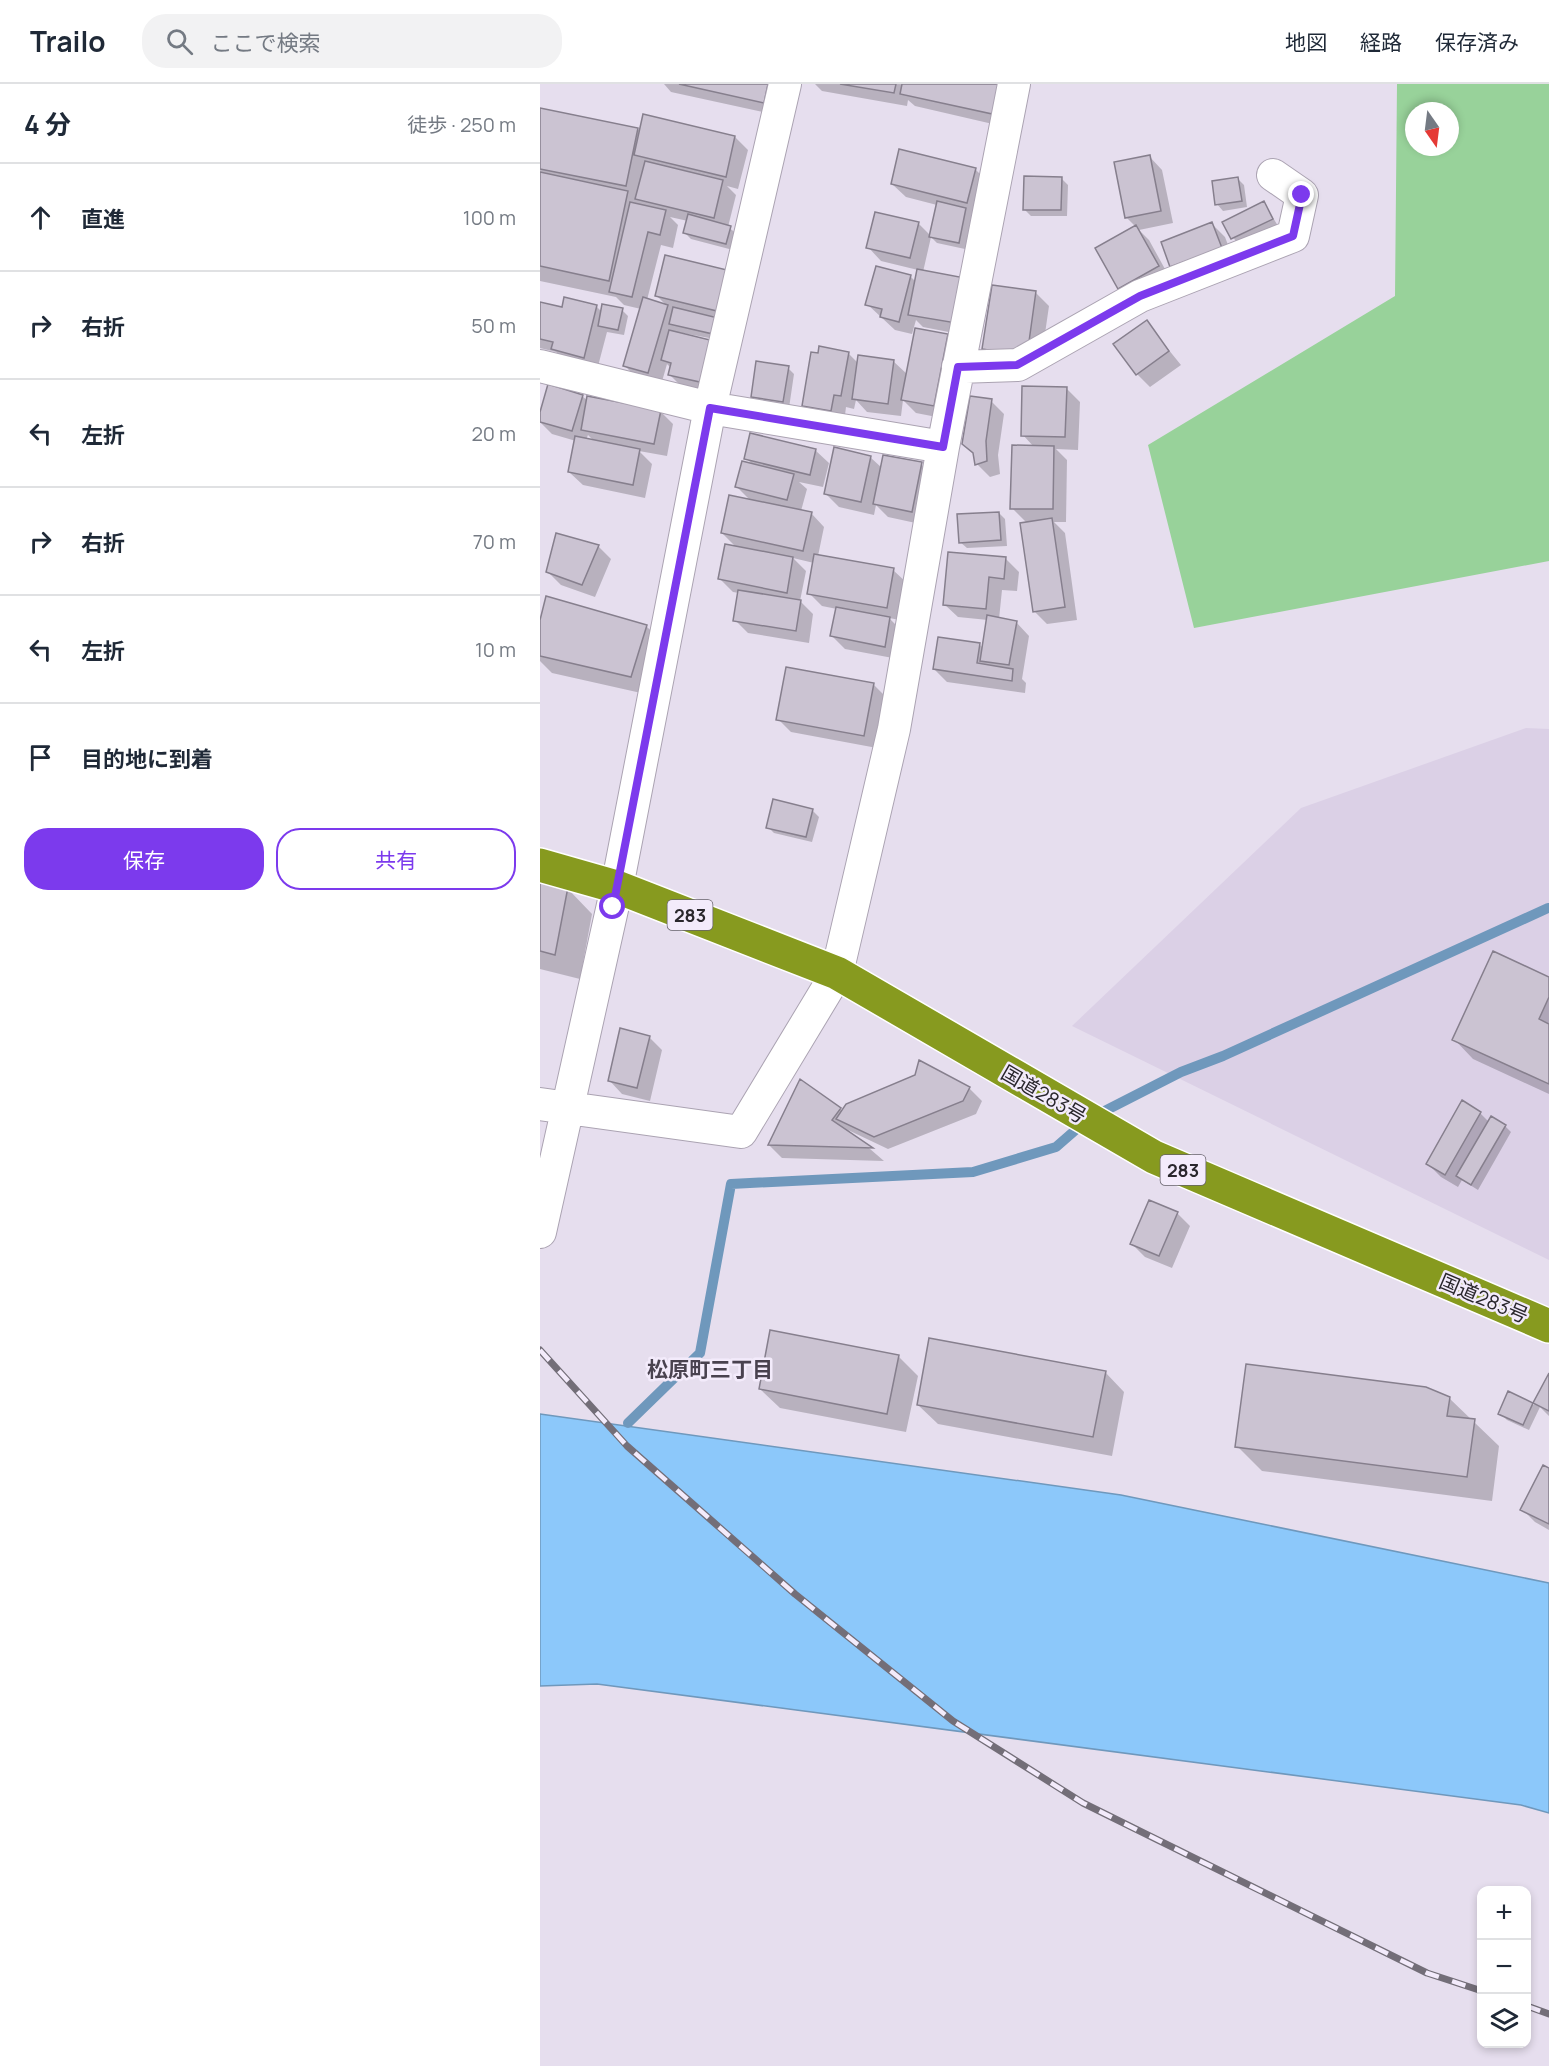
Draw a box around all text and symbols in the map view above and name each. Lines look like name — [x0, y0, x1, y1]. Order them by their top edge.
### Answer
search box — [142, 14, 562, 68]
text: Trailo — [30, 22, 106, 60]
icon: search — [163, 25, 196, 58]
text: ここで検索 — [211, 28, 321, 58]
text: 地図 — [1285, 28, 1327, 56]
text: 経路 — [1360, 28, 1402, 56]
text: 保存済み — [1435, 28, 1519, 56]
north arrow — [1405, 102, 1459, 156]
text: 4 分 — [24, 106, 71, 142]
text: 徒歩 · 250 m — [407, 111, 516, 138]
route end — [1288, 181, 1314, 207]
icon: ahead — [24, 201, 57, 234]
text: 直進 — [81, 204, 125, 234]
text: 100 m — [463, 204, 516, 231]
icon: right — [24, 309, 57, 342]
text: 右折 — [81, 312, 125, 342]
text: 50 m — [471, 312, 516, 339]
icon: left — [24, 417, 57, 450]
text: 左折 — [81, 420, 125, 450]
text: 20 m — [471, 420, 516, 447]
icon: right — [24, 525, 57, 558]
text: 右折 — [81, 528, 125, 558]
text: 70 m — [473, 528, 516, 555]
icon: left — [24, 633, 57, 666]
text: 左折 — [81, 636, 125, 666]
text: 10 m — [475, 636, 516, 663]
icon: arrive — [24, 741, 57, 774]
text: 目的地に到着 — [81, 744, 213, 774]
button: 保存 — [24, 828, 264, 890]
button: 共有 — [276, 828, 516, 890]
route start — [599, 893, 625, 919]
road number: 283 — [668, 900, 712, 930]
street label: 国道283号 — [997, 1059, 1091, 1129]
road number: 283 — [1160, 1155, 1206, 1185]
street label: 国道283号 — [1435, 1267, 1533, 1329]
district label: 松原町三丁目 — [647, 1355, 773, 1383]
map controls — [1477, 1886, 1531, 2048]
button: + — [1477, 1886, 1531, 1940]
button: − — [1477, 1940, 1531, 1994]
button: layers — [1477, 1994, 1531, 2048]

